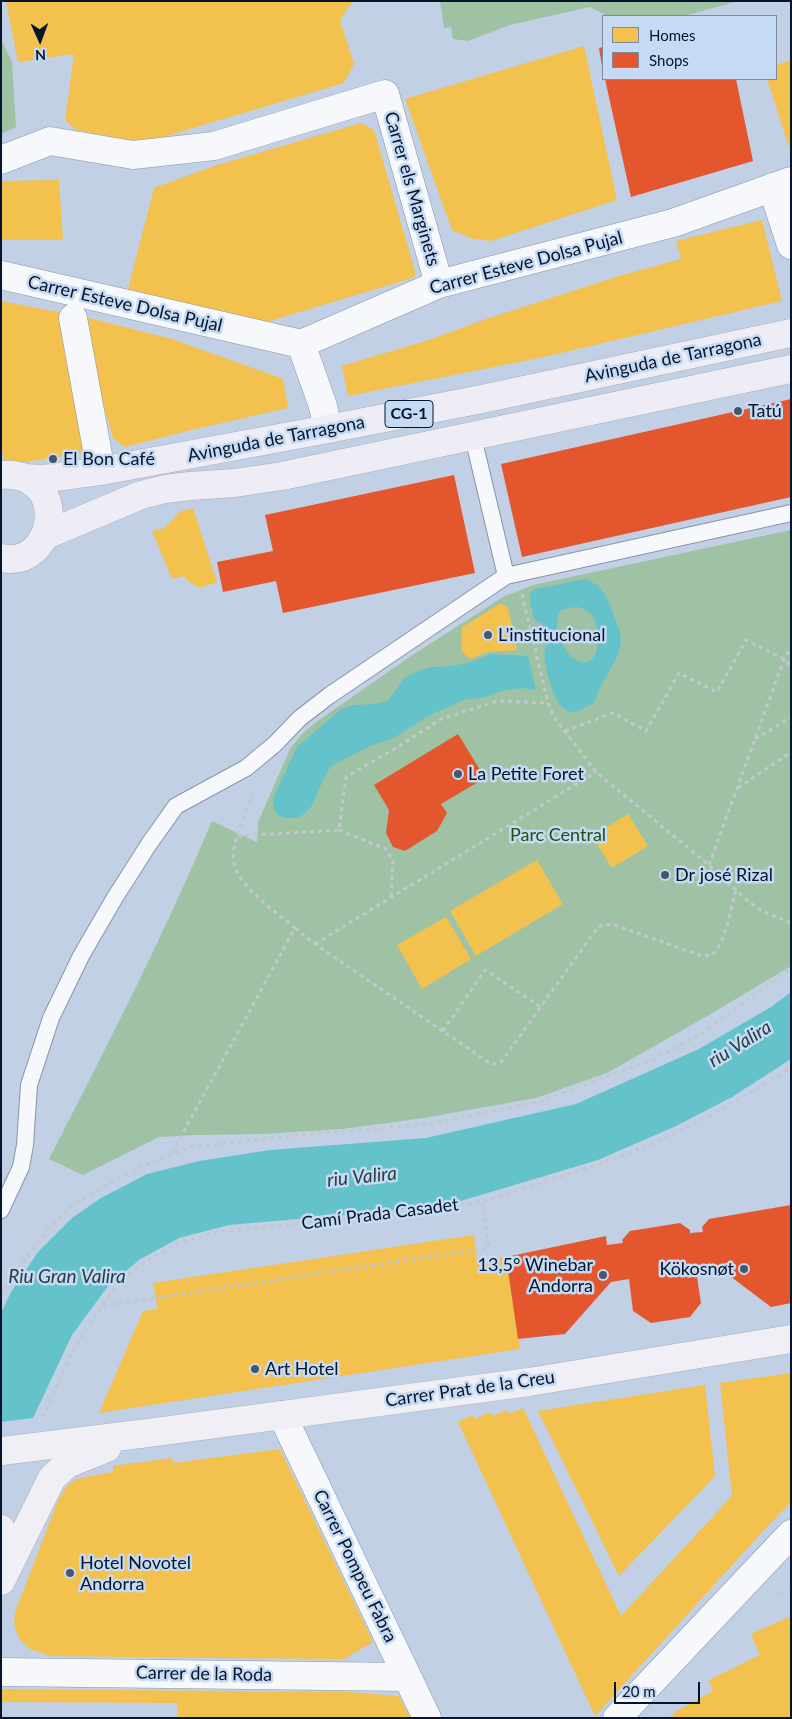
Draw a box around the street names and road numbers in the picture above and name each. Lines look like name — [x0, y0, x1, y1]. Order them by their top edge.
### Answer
street label: Carrer els Marginets — [380, 109, 444, 269]
street label: Carrer Esteve Dolsa Pujal — [427, 227, 625, 299]
street label: Carrer Esteve Dolsa Pujal — [26, 271, 224, 337]
street label: Avinguda de Tarragona — [583, 329, 763, 387]
road number: CG-1 — [385, 400, 433, 428]
street label: Avinguda de Tarragona — [186, 411, 366, 467]
street label: Camí Prada Casadet — [300, 1194, 460, 1234]
street label: Carrer Prat de la Creu — [384, 1366, 556, 1412]
street label: Carrer Pompeu Fabra — [309, 1486, 401, 1646]
street label: Carrer de la Roda — [136, 1662, 272, 1686]

